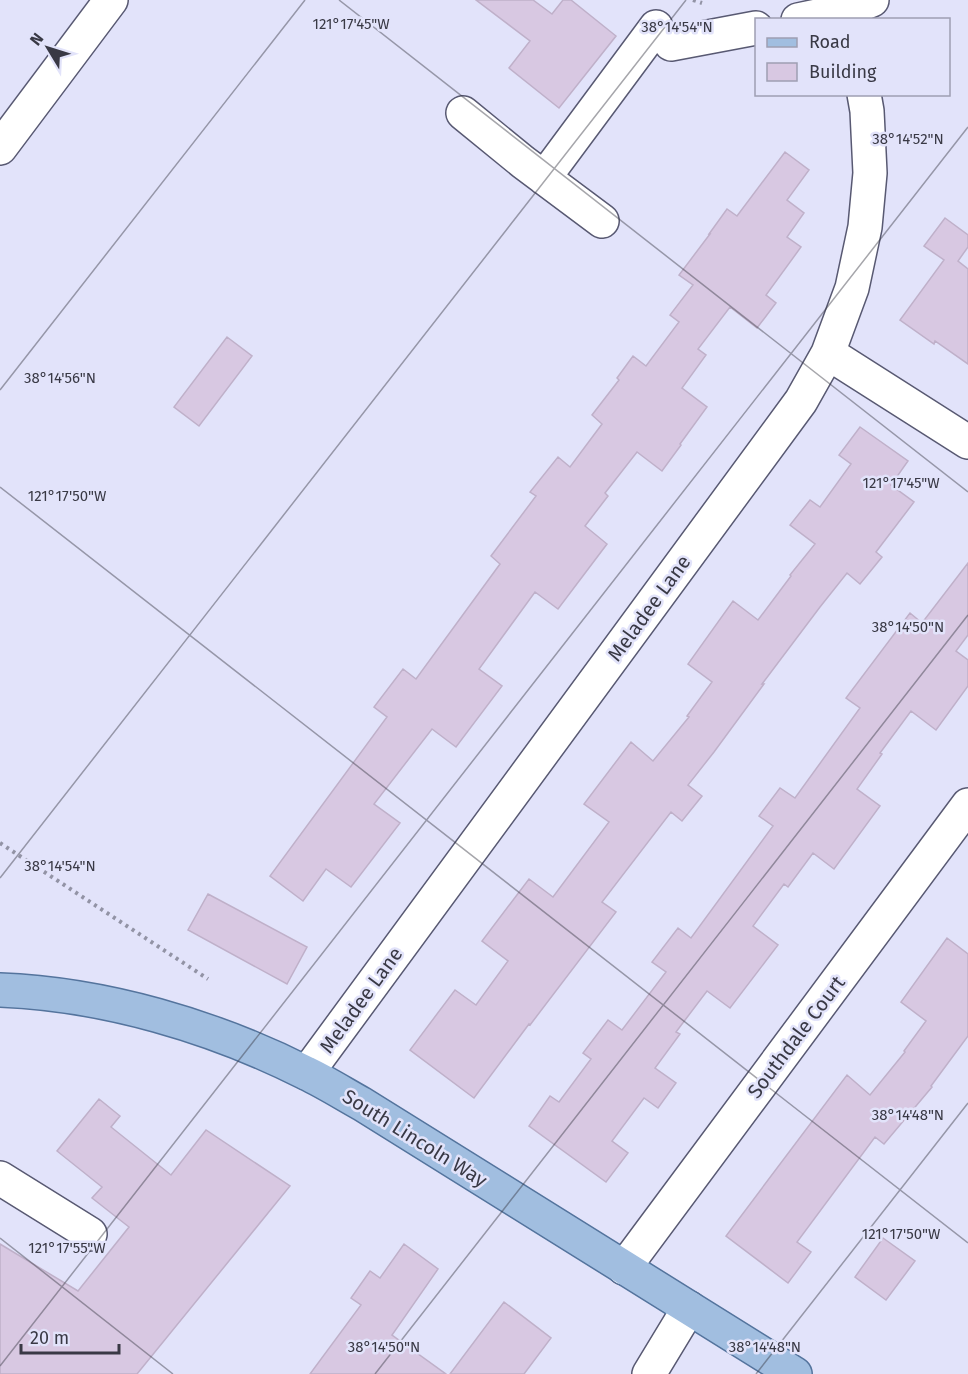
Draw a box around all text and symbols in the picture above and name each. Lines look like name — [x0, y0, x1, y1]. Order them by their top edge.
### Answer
text: 121°17'45"W — [312, 15, 390, 33]
north arrow — [18, 18, 78, 78]
text: 38°14'54"N — [641, 18, 713, 36]
legend — [755, 18, 950, 96]
text: N — [26, 29, 47, 49]
text: Road — [809, 31, 851, 53]
text: Building — [809, 61, 877, 83]
text: 38°14'52"N — [872, 130, 944, 148]
text: 38°14'56"N — [24, 369, 96, 387]
text: 121°17'45"W — [862, 474, 940, 492]
text: 121°17'50"W — [28, 487, 107, 505]
street label: Meladee Lane — [602, 550, 696, 666]
text: 38°14'50"N — [872, 618, 944, 636]
text: 38°14'54"N — [24, 857, 96, 875]
street label: Meladee Lane — [314, 942, 408, 1058]
street label: Southdale Court — [742, 971, 850, 1103]
street label: South Lincoln Way — [338, 1084, 492, 1192]
text: 38°14'48"N — [872, 1106, 944, 1124]
text: 121°17'50"W — [862, 1225, 941, 1243]
text: 121°17'55"W — [28, 1239, 106, 1257]
scale bar — [21, 1317, 118, 1355]
text: 20 m — [30, 1327, 69, 1349]
text: 38°14'50"N — [348, 1338, 420, 1356]
text: 38°14'48"N — [729, 1338, 801, 1356]

